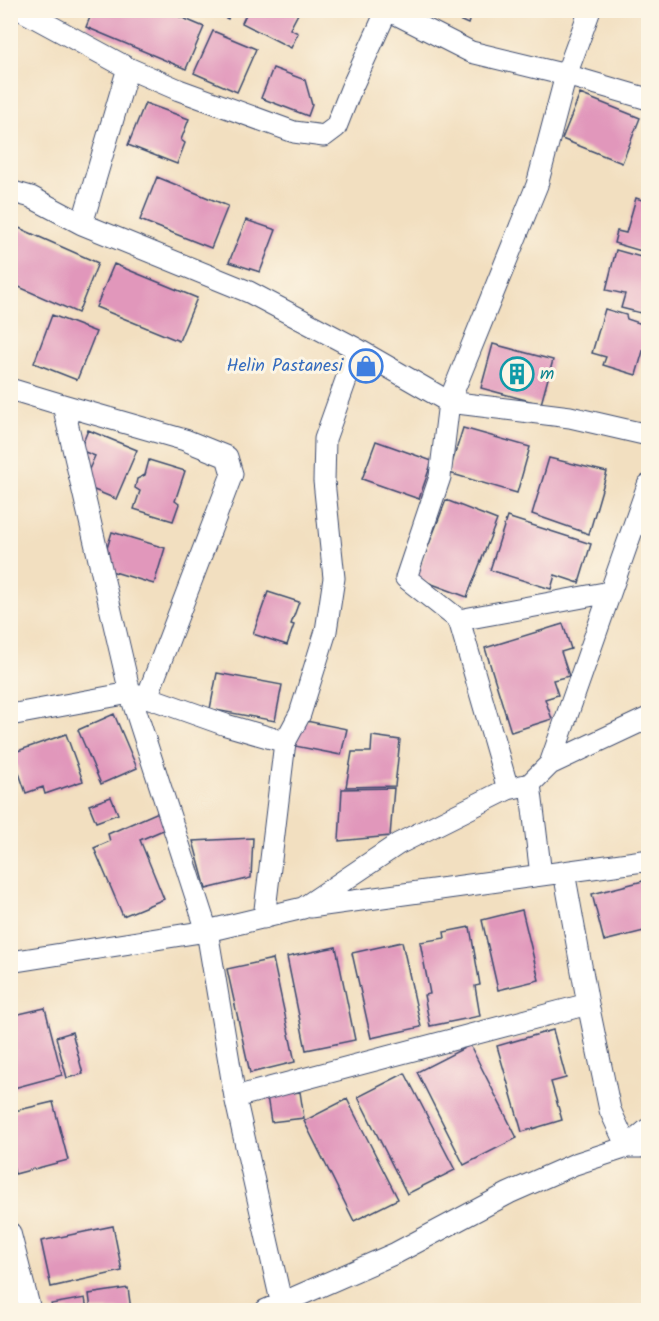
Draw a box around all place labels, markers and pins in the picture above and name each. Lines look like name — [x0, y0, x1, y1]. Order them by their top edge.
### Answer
shop icon: Helin Pastanesi — [348, 348, 384, 384]
place label: Helin Pastanesi — [226, 352, 344, 381]
building icon: m — [499, 356, 535, 392]
place label: m — [540, 360, 554, 389]

